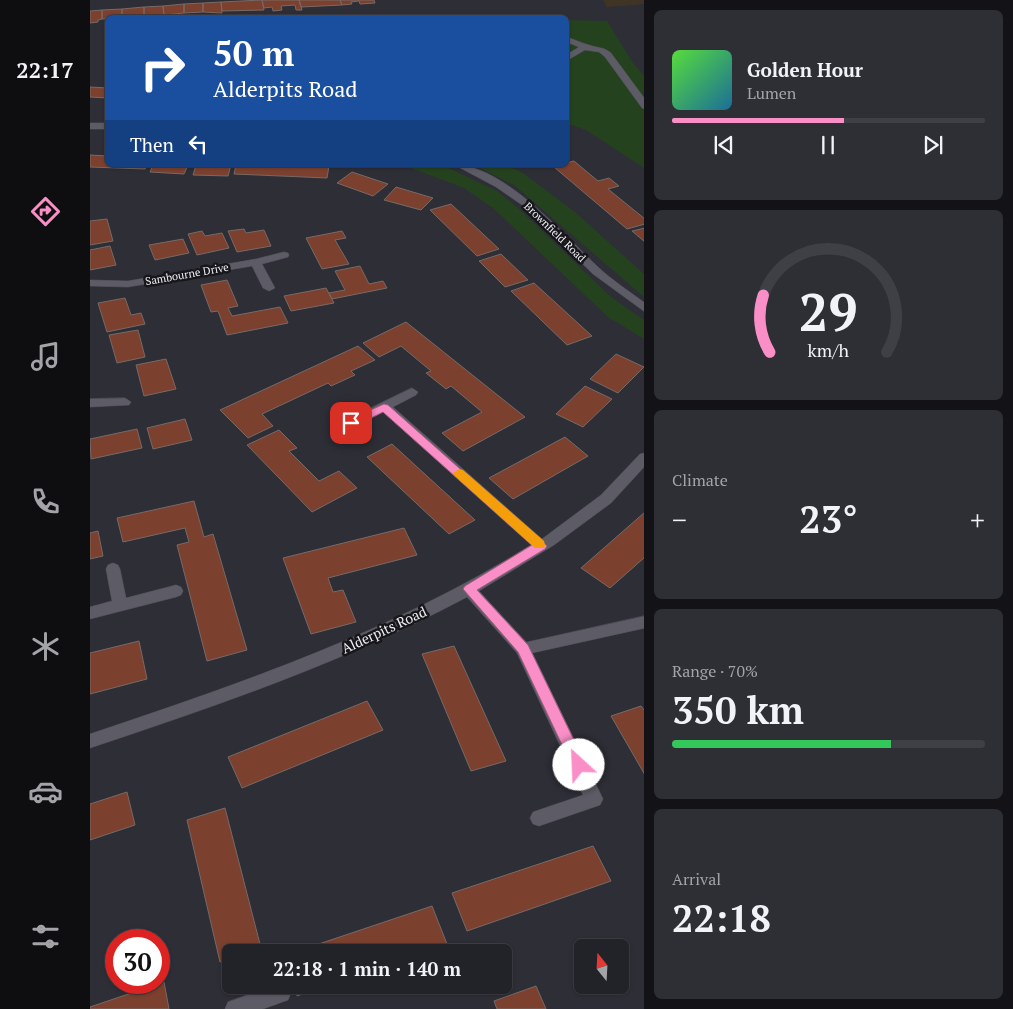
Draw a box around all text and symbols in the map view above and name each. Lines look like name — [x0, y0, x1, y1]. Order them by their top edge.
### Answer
text: 50 m — [213, 30, 294, 76]
icon: right — [130, 35, 195, 100]
text: 22:17 — [16, 55, 74, 84]
text: Golden Hour — [747, 57, 863, 82]
text: Alderpits Road — [213, 74, 358, 103]
text: Lumen — [747, 82, 796, 104]
icon: left — [184, 130, 212, 158]
icon: previous — [710, 131, 738, 159]
icon: pause — [814, 131, 842, 159]
icon: next — [919, 131, 947, 159]
text: Then — [130, 132, 174, 157]
icon: directions — [28, 194, 63, 229]
street label: Brownfield Road — [521, 199, 589, 265]
street label: Sambourne Drive — [144, 260, 230, 288]
text: 29 — [799, 277, 858, 346]
text: km/h — [808, 338, 850, 362]
icon: music — [28, 339, 63, 374]
pin — [330, 402, 372, 444]
icon: arrive — [337, 409, 365, 437]
text: Climate — [672, 469, 728, 491]
icon: phone — [28, 484, 63, 519]
text: 23° — [799, 494, 858, 544]
text: − — [672, 501, 687, 538]
text: + — [970, 501, 985, 538]
street label: Alderpits Road — [338, 601, 430, 658]
icon: climate — [28, 629, 63, 664]
text: Range · 70% — [672, 660, 758, 682]
text: 350 km — [672, 685, 804, 735]
position arrow — [552, 738, 604, 790]
icon: car — [28, 774, 63, 809]
text: Arrival — [672, 868, 721, 890]
text: 22:18 — [672, 893, 771, 943]
icon: filters — [28, 919, 63, 954]
speed limit sign: 30 — [105, 929, 170, 994]
north arrow — [574, 939, 629, 994]
map controls — [574, 939, 629, 994]
text: 22:18 · 1 min · 140 m — [273, 956, 461, 981]

